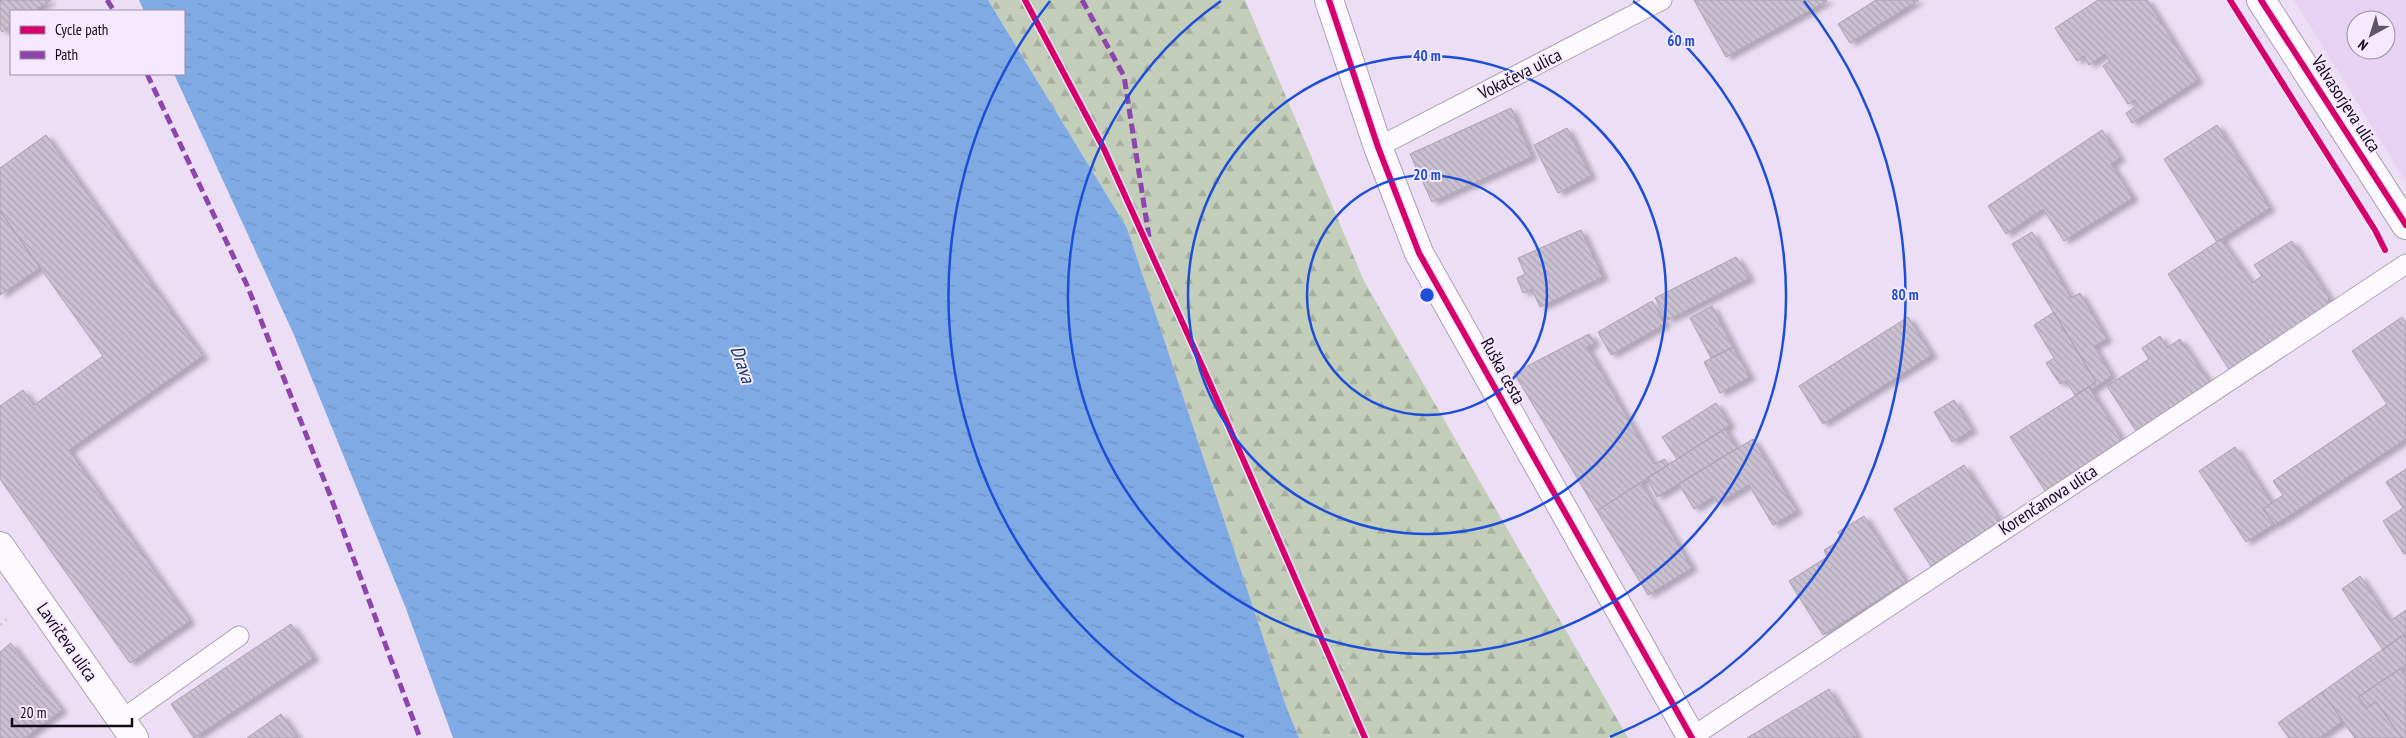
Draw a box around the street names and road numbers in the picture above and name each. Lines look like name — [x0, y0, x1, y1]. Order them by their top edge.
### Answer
street label: Vokačeva ulica — [1473, 43, 1565, 105]
street label: Valvasorjeva ulica — [2306, 50, 2386, 156]
street label: Ruška cesta — [1476, 334, 1531, 408]
street label: Korenčanova ulica — [1994, 459, 2101, 540]
street label: Lavričeva ulica — [32, 598, 103, 686]

